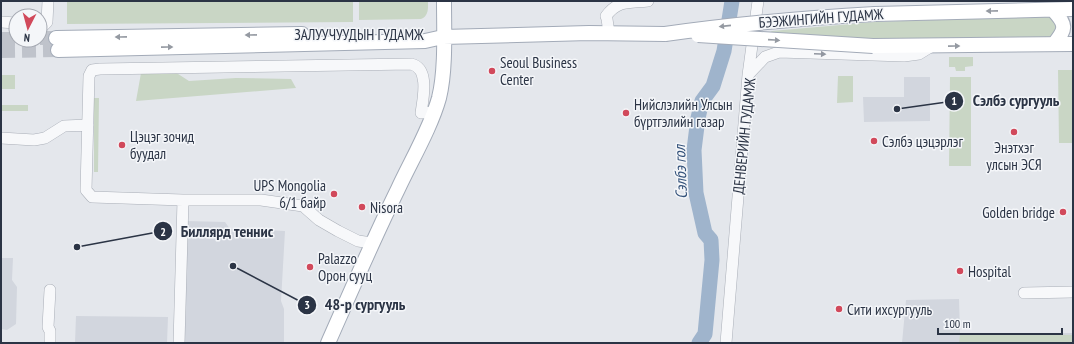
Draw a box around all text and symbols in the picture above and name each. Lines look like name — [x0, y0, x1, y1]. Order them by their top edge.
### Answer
street label: БЭЭЖИНГИЙН ГУДАМЖ — [758, 4, 884, 32]
north arrow — [8, 8, 48, 48]
one-way arrow — [985, 8, 998, 14]
one-way arrow — [719, 22, 731, 29]
street label: ЗАЛУУЧУУДЫН ГУДАМЖ — [294, 25, 424, 44]
text: N — [23, 31, 31, 45]
one-way arrow — [244, 32, 257, 38]
one-way arrow — [114, 34, 127, 40]
one-way arrow — [768, 36, 780, 43]
one-way arrow — [948, 43, 961, 49]
one-way arrow — [161, 44, 174, 50]
one-way arrow — [814, 50, 826, 57]
place label: Seoul Business Center — [500, 53, 577, 89]
marker: Seoul Business Center — [487, 66, 497, 76]
street label: ДЕНВЕРИЙН ГУДАМЖ — [728, 77, 760, 195]
callout: Сэлбэ сургууль — [944, 87, 1067, 115]
text: Сэлбэ сургууль — [973, 90, 1060, 110]
text: 1 — [951, 93, 957, 108]
place label: Нийслэлийн Улсын бүртгэлийн газар — [634, 95, 732, 131]
marker: Нийслэлийн Улсын бүртгэлийн газар — [621, 108, 631, 118]
place label: Цэцэг зочид буудал — [130, 127, 195, 163]
marker: Энэтхэг улсын ЭСЯ — [1009, 127, 1019, 137]
place label: Сэлбэ цэцэрлэг — [882, 132, 963, 151]
marker: Сэлбэ цэцэрлэг — [869, 136, 879, 146]
place label: Энэтхэг улсын ЭСЯ — [986, 138, 1042, 174]
marker: Цэцэг зочид буудал — [117, 140, 127, 150]
water label: Сэлбэ гол — [669, 143, 691, 199]
place label: UPS Mongolia 6/1 байр — [253, 176, 326, 212]
marker: UPS Mongolia 6/1 байр — [329, 189, 339, 199]
place label: Nisora — [370, 198, 403, 217]
marker: Nisora — [357, 202, 367, 212]
place label: Golden bridge — [982, 203, 1055, 222]
marker: Golden bridge — [1058, 207, 1068, 217]
callout: Биллярд теннис — [153, 217, 282, 245]
text: Биллярд теннис — [181, 221, 274, 241]
text: 2 — [160, 224, 166, 239]
place label: Palazzo Орон сууц — [318, 249, 372, 285]
marker: Palazzo Орон сууц — [305, 262, 315, 272]
place label: Hospital — [968, 262, 1011, 281]
marker: Hospital — [955, 266, 965, 276]
callout: 48-р сургууль — [297, 291, 414, 319]
text: 48-р сургууль — [325, 294, 406, 314]
text: 3 — [304, 297, 310, 312]
place label: Сити ихсургууль — [847, 300, 933, 319]
marker: Сити ихсургууль — [834, 304, 844, 314]
scale bar — [938, 310, 1062, 336]
text: 100 m — [944, 316, 971, 331]

